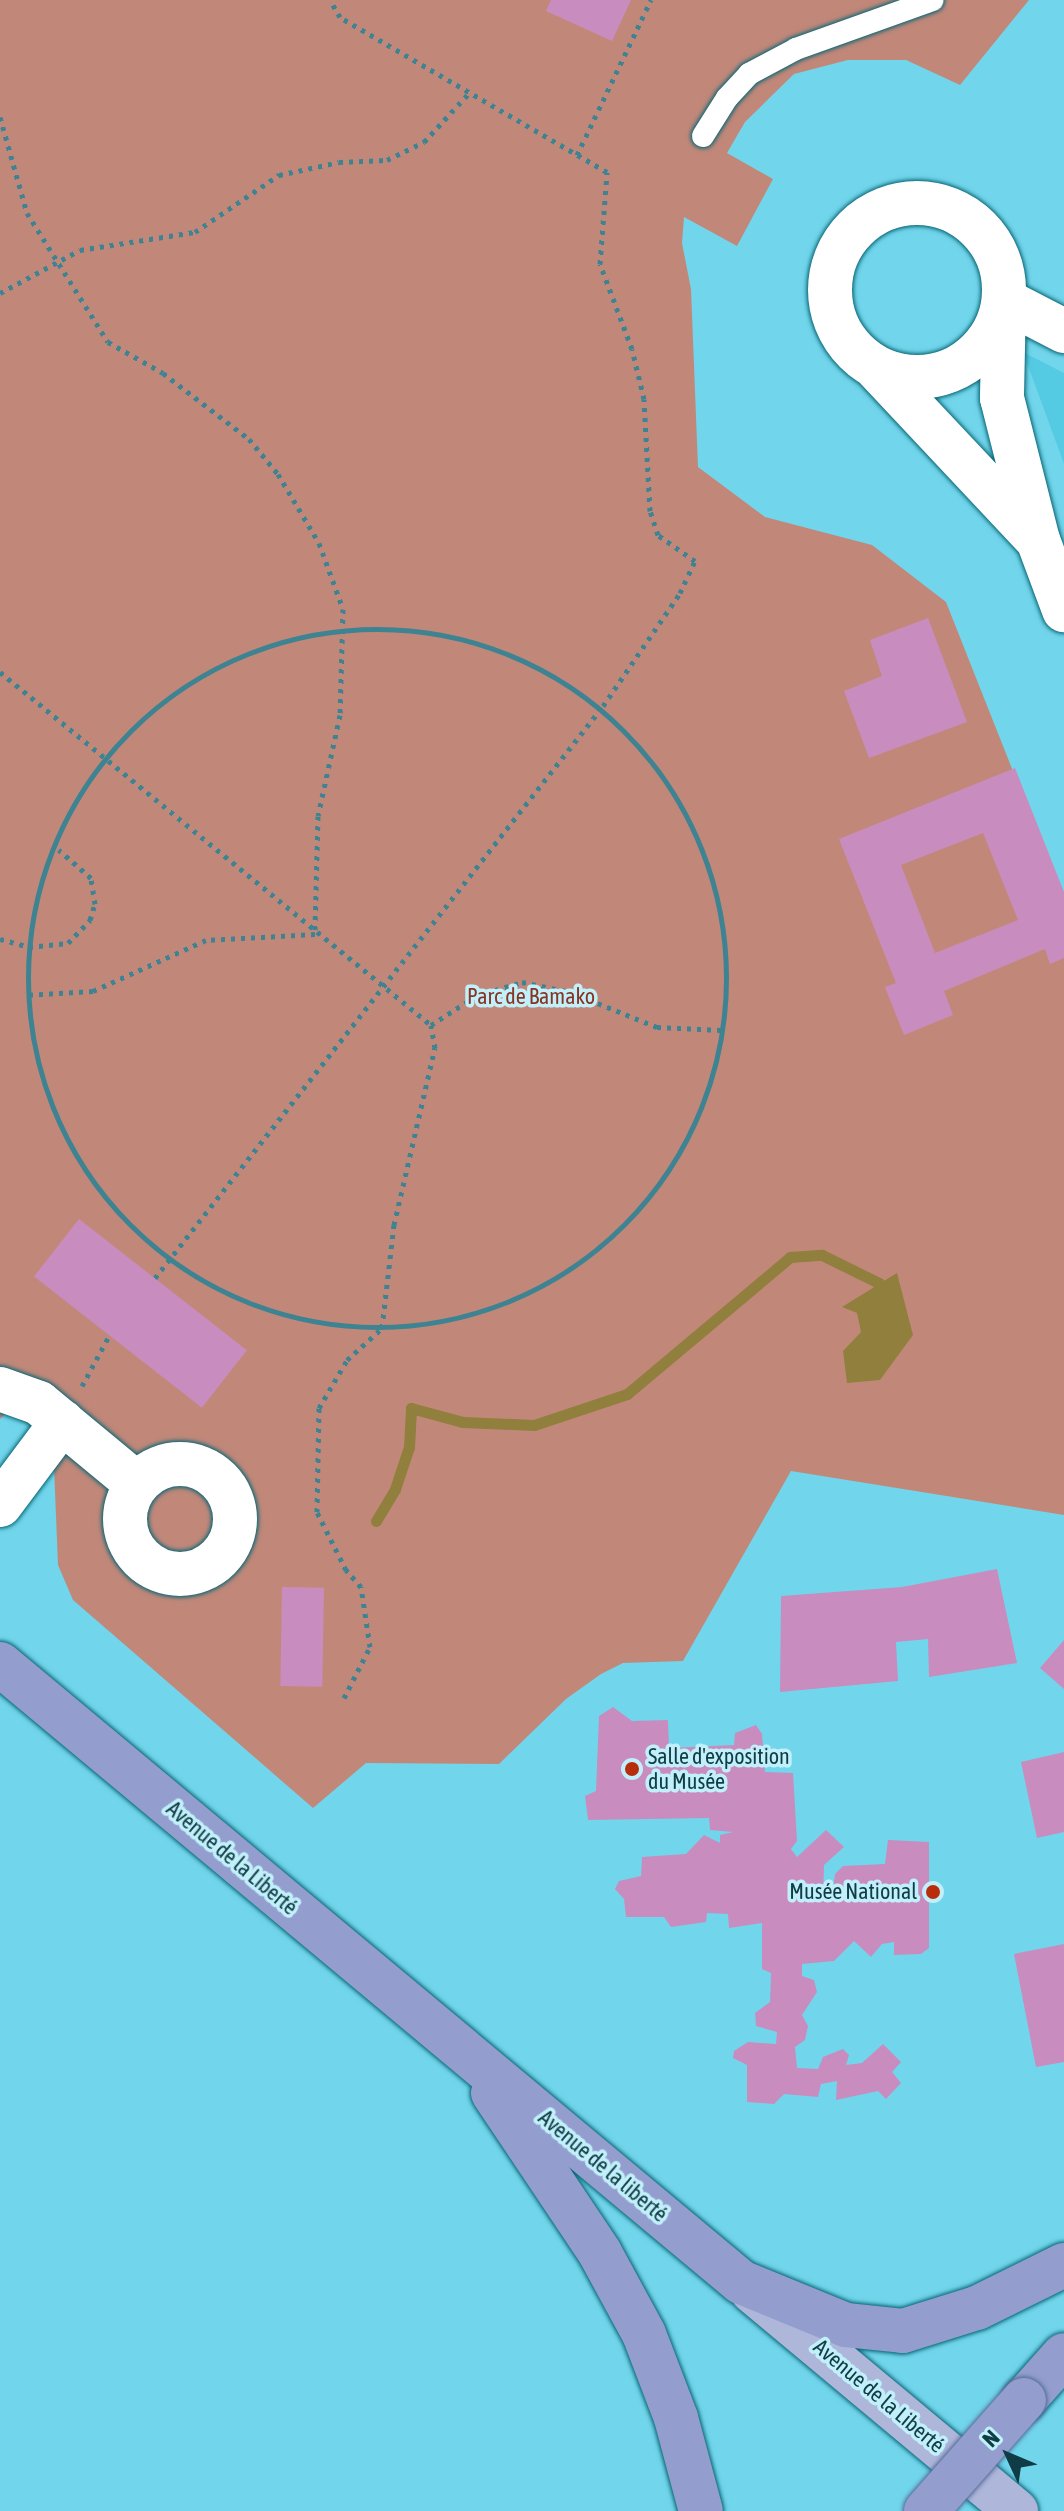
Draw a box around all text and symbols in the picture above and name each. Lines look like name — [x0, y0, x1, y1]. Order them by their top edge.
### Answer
park label: Parc de Bamako — [467, 984, 595, 1010]
place label: Salle d'exposition du Musée — [648, 1743, 790, 1794]
marker: Salle d'exposition du Musée — [623, 1760, 641, 1778]
street label: Avenue de la Liberté — [161, 1796, 303, 1920]
place label: Musée National — [789, 1879, 917, 1905]
marker: Musée National — [924, 1883, 942, 1901]
street label: Avenue de la liberté — [533, 2104, 673, 2228]
street label: Avenue de la Liberté — [808, 2334, 950, 2458]
north arrow — [968, 2415, 1048, 2495]
text: N — [977, 2425, 1005, 2452]

